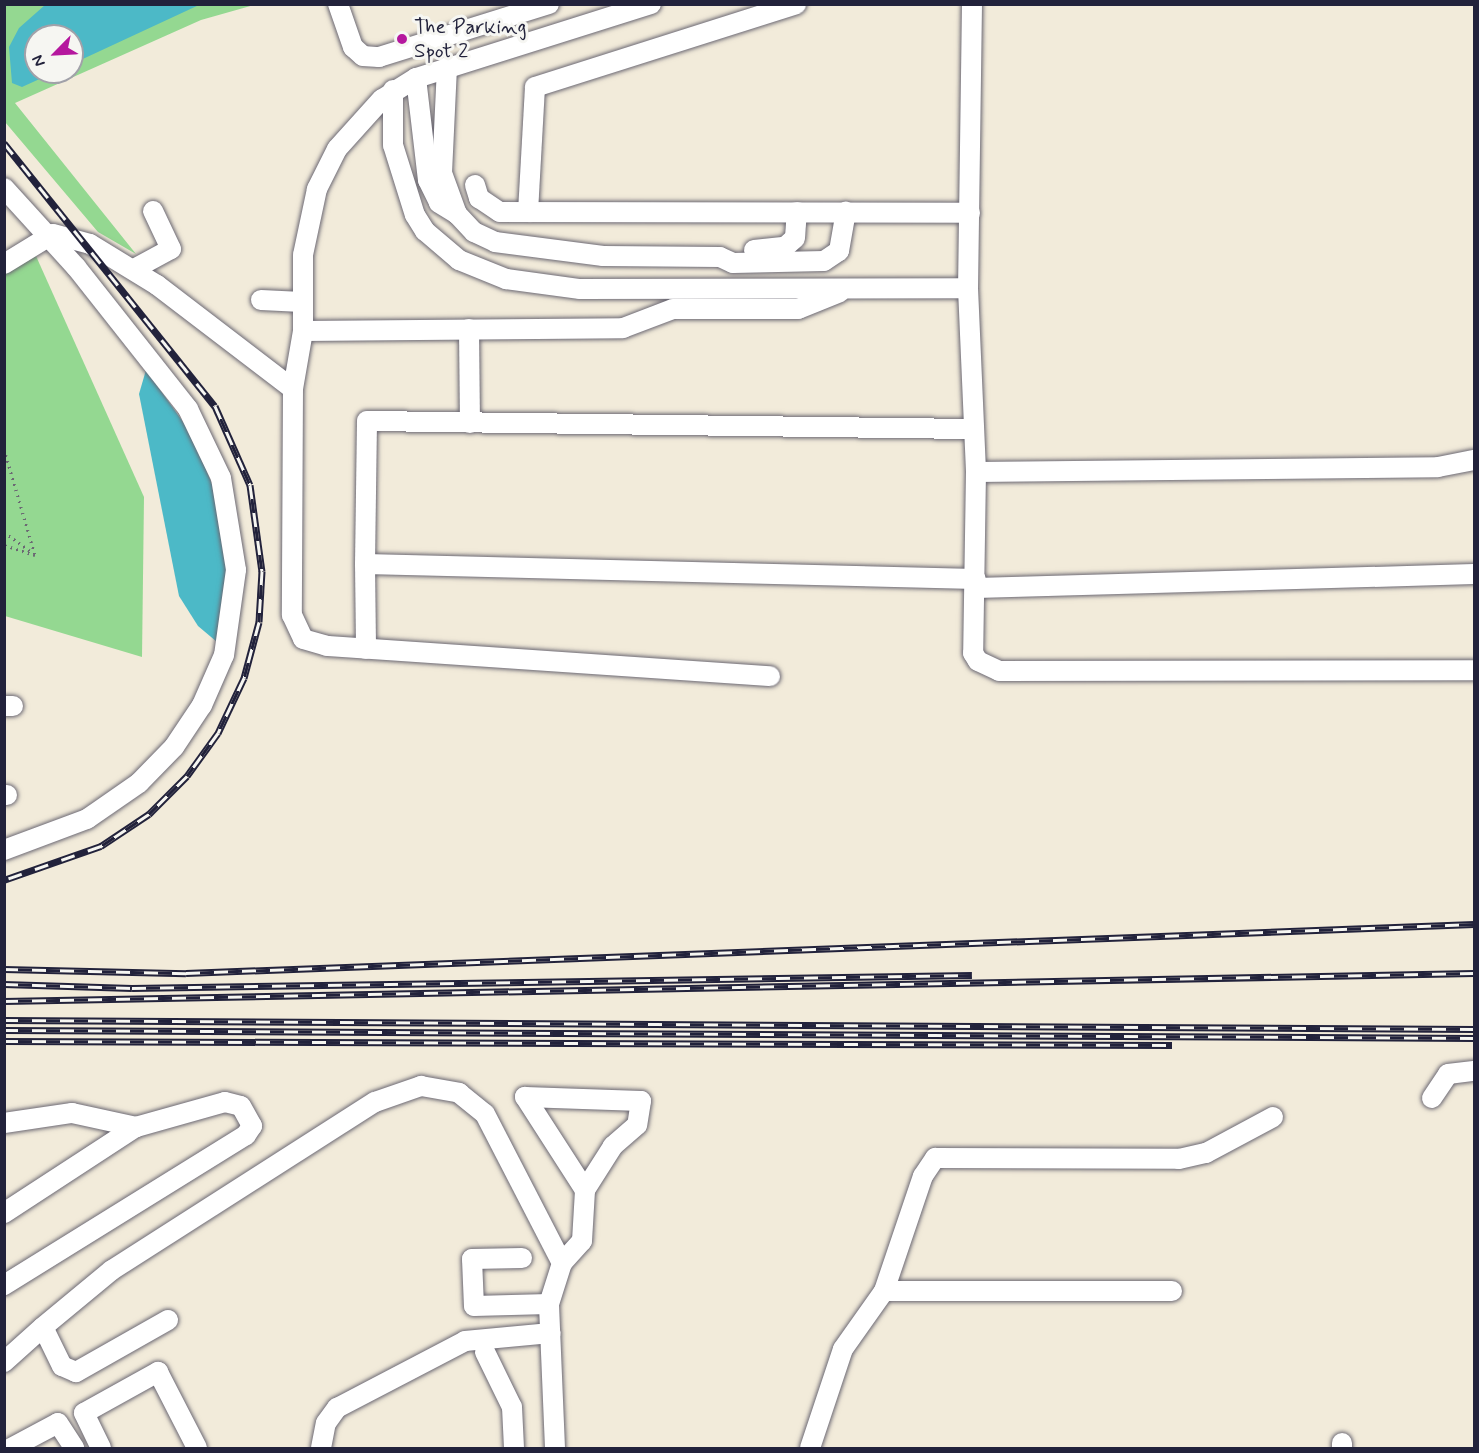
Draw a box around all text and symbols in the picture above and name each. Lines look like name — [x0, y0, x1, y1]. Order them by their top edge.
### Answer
place label: The Parking Spot 2 — [414, 14, 519, 64]
north arrow — [24, 24, 84, 84]
marker: The Parking Spot 2 — [395, 32, 409, 46]
text: N — [27, 52, 51, 70]

